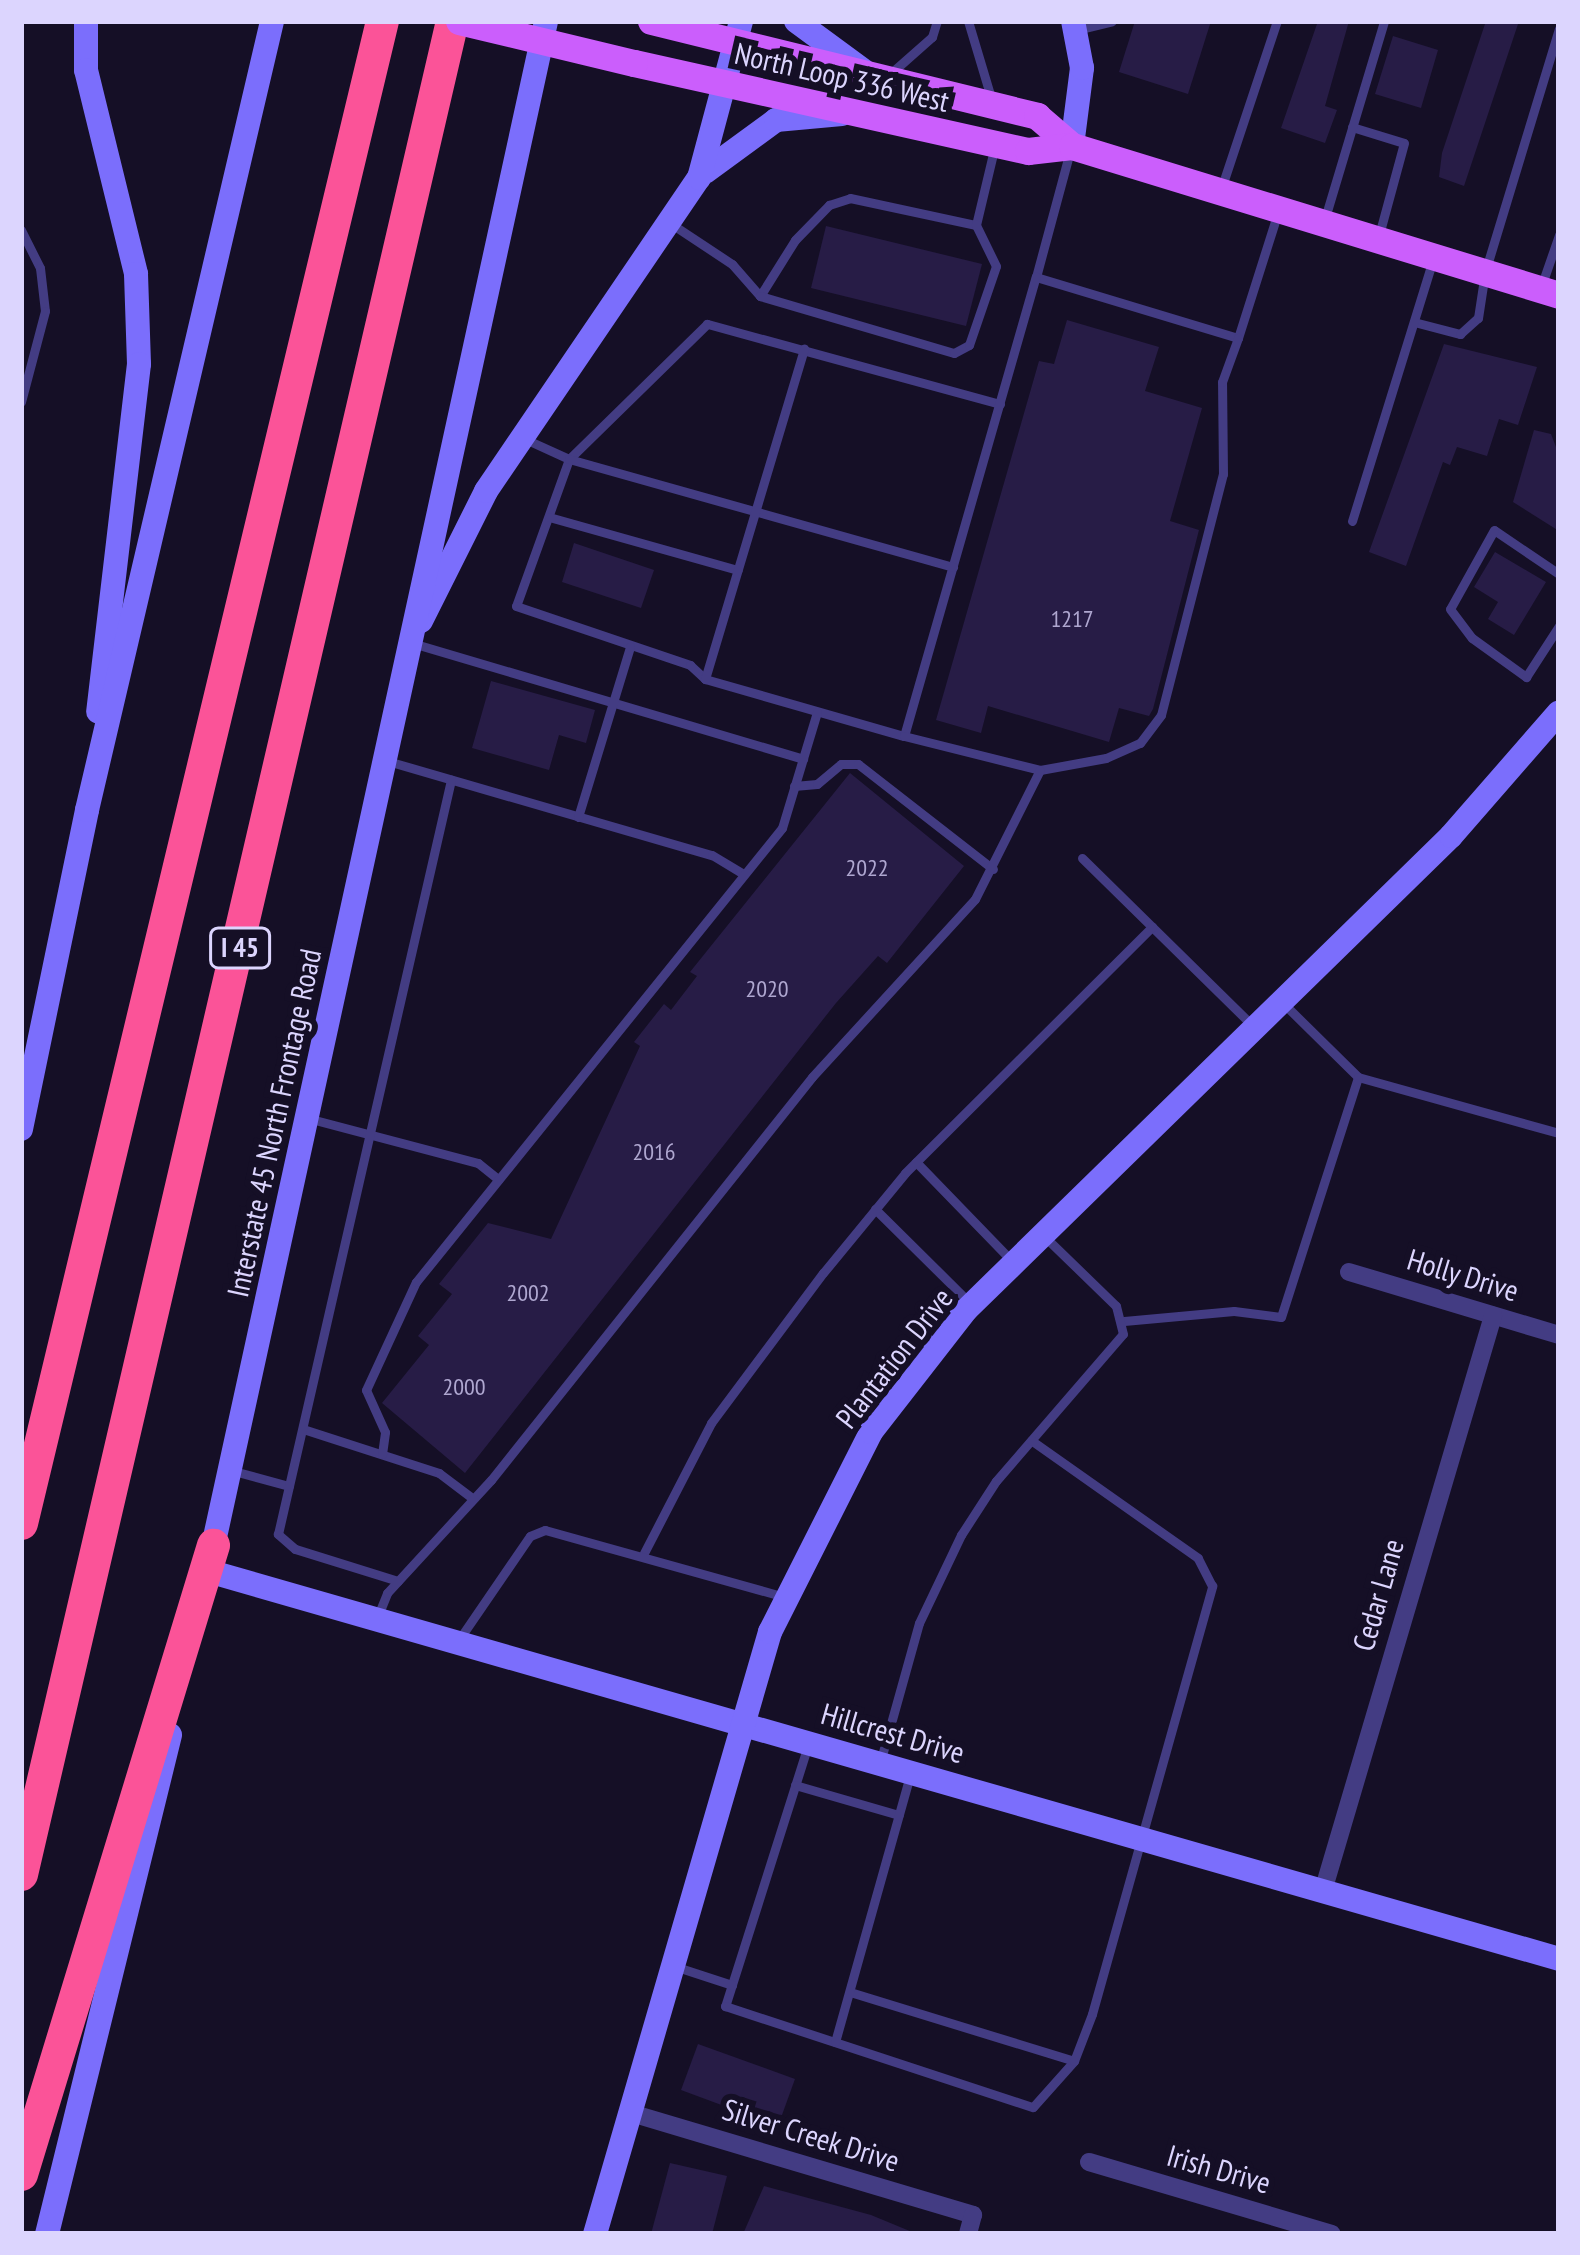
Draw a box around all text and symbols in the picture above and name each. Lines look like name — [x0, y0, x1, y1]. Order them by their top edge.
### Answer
street label: North Loop 336 West — [731, 35, 953, 119]
house number: 1217 — [1050, 605, 1094, 633]
house number: 2022 — [845, 854, 889, 882]
road number: I 45 — [207, 927, 273, 969]
street label: Interstate 45 North Frontage Road — [219, 946, 329, 1300]
house number: 2020 — [745, 975, 789, 1003]
house number: 2016 — [632, 1138, 676, 1166]
street label: Holly Drive — [1403, 1241, 1523, 1309]
house number: 2002 — [506, 1279, 550, 1307]
street label: Plantation Drive — [828, 1281, 960, 1435]
house number: 2000 — [442, 1373, 486, 1401]
street label: Cedar Lane — [1345, 1535, 1411, 1655]
street label: Hillcrest Drive — [817, 1695, 969, 1771]
street label: Silver Creek Drive — [718, 2091, 904, 2179]
street label: Irish Drive — [1163, 2137, 1275, 2201]

